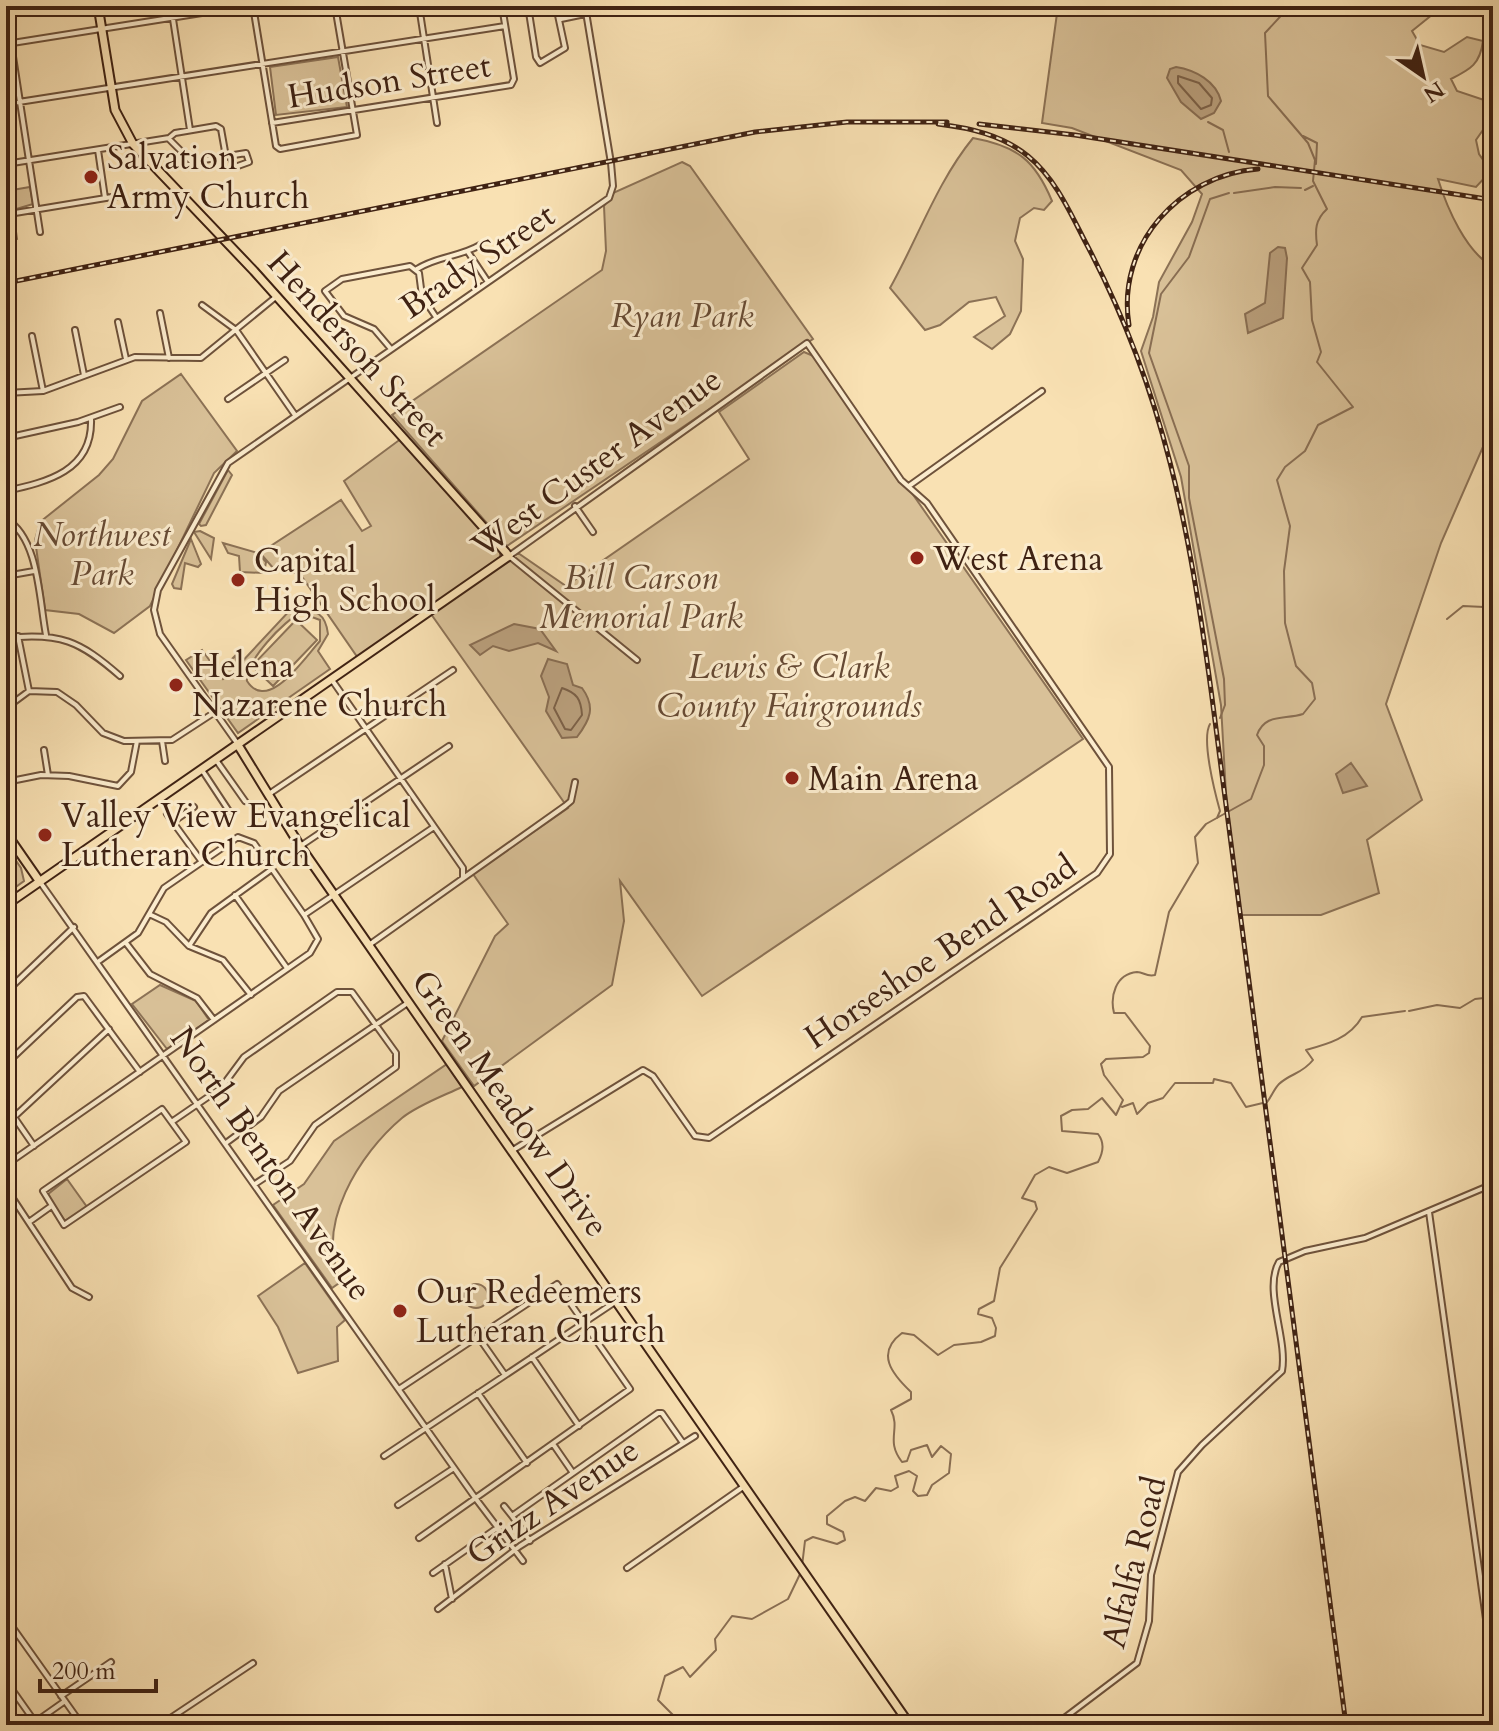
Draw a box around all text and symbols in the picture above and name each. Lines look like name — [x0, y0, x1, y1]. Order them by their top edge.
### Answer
north arrow — [1383, 36, 1463, 116]
street label: Hudson Street — [284, 42, 494, 120]
text: N — [1417, 74, 1450, 110]
place label: Salvation Army Church — [107, 135, 310, 220]
marker: Salvation Army Church — [82, 168, 100, 186]
street label: Brady Street — [391, 192, 564, 329]
street label: Henderson Street — [257, 241, 458, 457]
park label: Ryan Park — [610, 293, 754, 339]
street label: West Custer Avenue — [462, 357, 731, 570]
park label: Northwest Park — [33, 512, 172, 597]
place label: West Arena — [932, 536, 1104, 582]
place label: Capital High School — [254, 538, 436, 623]
marker: West Arena — [908, 549, 926, 567]
park label: Bill Carson Memorial Park — [539, 555, 743, 640]
marker: Capital High School — [229, 571, 247, 589]
place label: Helena Nazarene Church — [192, 643, 448, 728]
park label: Lewis & Clark County Fairgrounds — [656, 644, 922, 729]
marker: Helena Nazarene Church — [167, 676, 185, 694]
place label: Main Arena — [808, 756, 979, 802]
marker: Main Arena — [783, 769, 801, 787]
place label: Valley View Evangelical Lutheran Church — [61, 793, 411, 878]
marker: Valley View Evangelical Lutheran Church — [36, 826, 54, 844]
street label: Horseshoe Bend Road — [796, 844, 1086, 1060]
street label: Green Meadow Drive — [401, 961, 620, 1246]
street label: North Benton Avenue — [159, 1018, 383, 1309]
place label: Our Redeemers Lutheran Church — [416, 1269, 666, 1354]
marker: Our Redeemers Lutheran Church — [391, 1302, 409, 1320]
street label: Grizz Avenue — [457, 1427, 648, 1576]
street label: Alfalfa Road — [1090, 1472, 1178, 1653]
scale bar — [40, 1643, 156, 1693]
text: 200 m — [52, 1655, 116, 1688]

